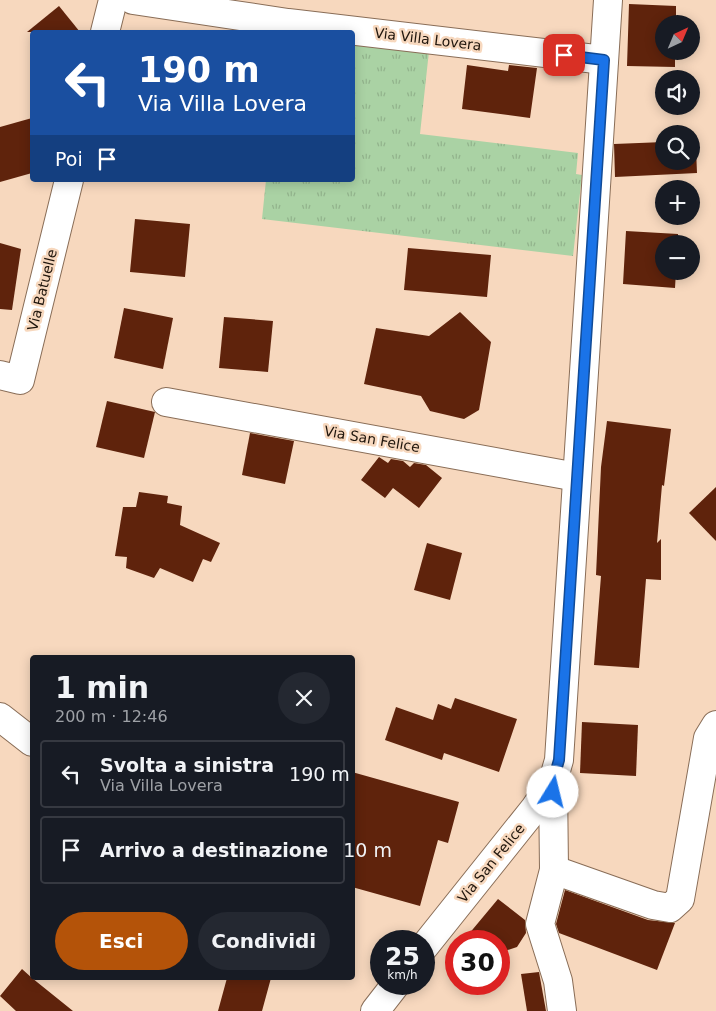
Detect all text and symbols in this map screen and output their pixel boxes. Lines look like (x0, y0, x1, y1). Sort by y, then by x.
north arrow (655, 15, 700, 60)
map controls (655, 15, 700, 280)
street label: Via Villa Lovera (374, 25, 482, 53)
pin (543, 34, 585, 76)
icon: arrive (550, 41, 578, 69)
icon: left (55, 50, 120, 115)
text: 190 m (138, 50, 260, 90)
button: sound (655, 70, 700, 115)
text: Via Villa Lovera (138, 91, 307, 116)
button: search (655, 125, 700, 170)
icon: arrive (93, 145, 121, 173)
text: Poi (55, 148, 83, 170)
button: + (655, 180, 700, 225)
button: − (655, 235, 700, 280)
street label: Via Batuelle (24, 247, 60, 333)
street label: Via San Felice (323, 423, 421, 455)
text: 1 min (55, 670, 149, 705)
button: close (278, 672, 330, 724)
text: 200 m · 12:46 (55, 707, 168, 726)
text: Svolta a sinistra (100, 754, 274, 776)
icon: left (57, 760, 85, 788)
text: 190 m (289, 763, 350, 785)
position arrow (526, 765, 578, 817)
text: Via Villa Lovera (100, 776, 223, 795)
street label: Via San Felice (454, 820, 528, 906)
icon: arrive (57, 836, 85, 864)
text: Arrivo a destinazione (100, 839, 328, 861)
text: 10 m (343, 839, 392, 861)
button: Esci (55, 912, 188, 970)
button: Condividi (198, 912, 330, 970)
speed limit sign: 30 (445, 930, 510, 995)
text: 25 (385, 942, 420, 971)
text: km/h (387, 968, 418, 982)

